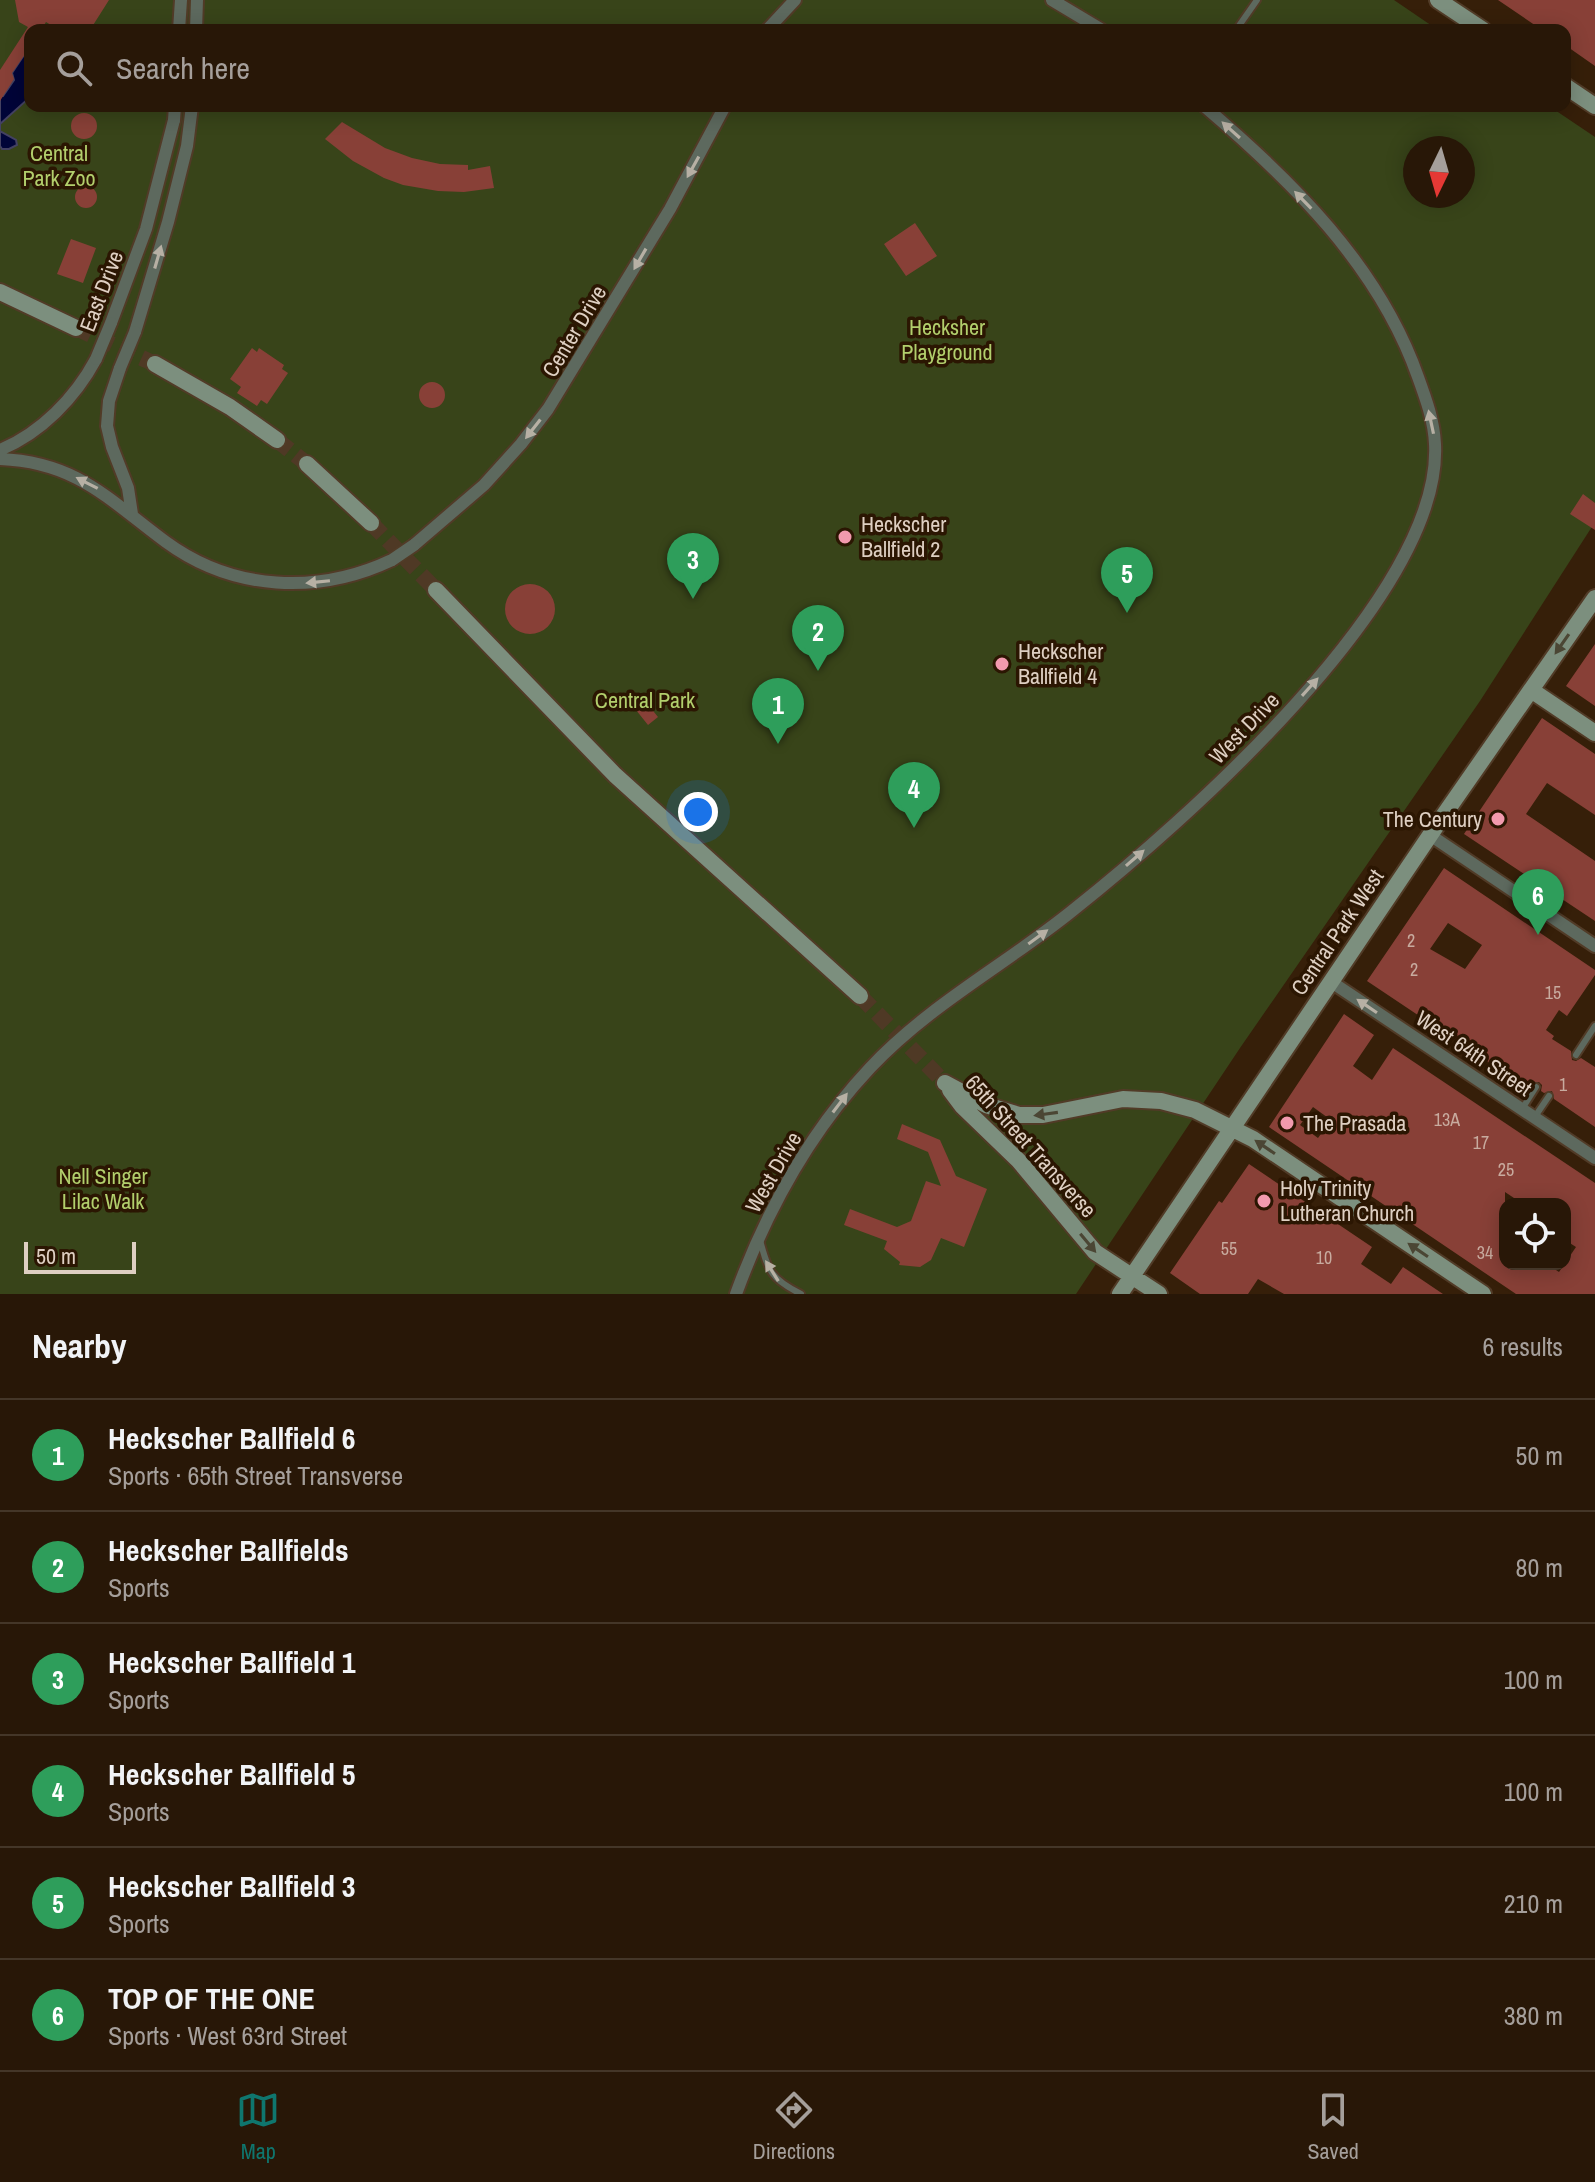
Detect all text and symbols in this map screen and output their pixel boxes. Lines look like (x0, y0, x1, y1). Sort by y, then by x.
search box (24, 24, 1571, 112)
icon: search (52, 46, 96, 90)
text: Search here (116, 48, 250, 88)
one-way arrow (1222, 122, 1241, 140)
north arrow (1403, 136, 1475, 208)
park label: Central Park Zoo (22, 138, 96, 193)
one-way arrow (686, 156, 700, 178)
one-way arrow (1294, 191, 1313, 210)
one-way arrow (153, 245, 165, 270)
street label: East Drive (72, 246, 130, 336)
one-way arrow (633, 248, 647, 270)
street label: Center Drive (535, 279, 613, 383)
park label: Hecksher Playground (901, 312, 993, 367)
one-way arrow (1425, 409, 1437, 434)
one-way arrow (526, 419, 542, 439)
one-way arrow (75, 476, 98, 490)
place label: Heckscher Ballfield 2 (861, 509, 946, 564)
marker: Heckscher Ballfield 2 (836, 528, 854, 546)
pin: 3 (667, 533, 719, 599)
pin: 5 (1101, 547, 1153, 613)
one-way arrow (305, 576, 330, 589)
pin: 2 (792, 605, 844, 671)
one-way arrow (1555, 633, 1570, 654)
place label: Heckscher Ballfield 4 (1018, 636, 1103, 691)
marker: Heckscher Ballfield 4 (993, 655, 1011, 673)
pin: 1 (752, 678, 804, 744)
one-way arrow (1301, 678, 1318, 698)
park label: Central Park (595, 685, 696, 715)
street label: West Drive (1202, 686, 1286, 770)
pin: 4 (888, 762, 940, 828)
your location (678, 792, 718, 832)
place label: The Century (1383, 804, 1482, 834)
marker: The Century (1489, 810, 1507, 828)
one-way arrow (1125, 850, 1145, 867)
street label: Central Park West (1284, 863, 1390, 1001)
pin: 6 (1512, 869, 1564, 935)
house number: 2 (1407, 928, 1415, 953)
one-way arrow (1027, 929, 1049, 945)
house number: 2 (1410, 957, 1418, 982)
house number: 15 (1545, 980, 1561, 1005)
one-way arrow (1357, 999, 1378, 1014)
street label: West 64th Street (1410, 1003, 1538, 1103)
street label: 65th Street Transverse (959, 1068, 1103, 1224)
house number: 1 (1559, 1072, 1568, 1097)
one-way arrow (832, 1093, 848, 1114)
house number: 13A (1434, 1107, 1460, 1132)
one-way arrow (1034, 1108, 1059, 1121)
place label: The Prasada (1303, 1108, 1406, 1138)
marker: The Prasada (1278, 1114, 1296, 1132)
street label: West Drive (738, 1126, 808, 1218)
house number: 17 (1473, 1130, 1489, 1155)
one-way arrow (1254, 1141, 1276, 1155)
house number: 25 (1498, 1157, 1514, 1182)
park label: Nell Singer Lilac Walk (58, 1161, 148, 1216)
place label: Holy Trinity Lutheran Church (1280, 1173, 1414, 1228)
marker: Holy Trinity Lutheran Church (1255, 1192, 1273, 1210)
map controls (1499, 1198, 1571, 1270)
button: locate (1499, 1198, 1571, 1270)
one-way arrow (1079, 1232, 1096, 1253)
house number: 55 (1221, 1236, 1237, 1261)
scale bar (24, 1238, 136, 1274)
house number: 34 (1477, 1240, 1493, 1265)
text: 50 m (36, 1241, 76, 1271)
one-way arrow (1407, 1243, 1428, 1258)
house number: 10 (1316, 1245, 1332, 1270)
one-way arrow (765, 1261, 780, 1282)
text: Nearby (32, 1323, 127, 1369)
text: 6 results (1482, 1329, 1563, 1364)
text: Heckscher Ballfield 6 (108, 1418, 356, 1458)
text: 1 (52, 1438, 64, 1473)
text: 50 m (1516, 1438, 1563, 1473)
text: Sports · 65th Street Transverse (108, 1458, 403, 1493)
text: Heckscher Ballfields (108, 1530, 349, 1570)
text: 2 (52, 1550, 64, 1585)
text: 80 m (1516, 1550, 1563, 1585)
text: Sports (108, 1570, 170, 1605)
text: Heckscher Ballfield 1 (108, 1642, 356, 1682)
text: 3 (52, 1662, 64, 1697)
text: 100 m (1504, 1662, 1563, 1697)
text: Sports (108, 1682, 170, 1717)
text: Heckscher Ballfield 5 (108, 1754, 356, 1794)
text: 4 (52, 1774, 64, 1809)
text: 100 m (1504, 1774, 1563, 1809)
text: Sports (108, 1794, 170, 1829)
text: Heckscher Ballfield 3 (108, 1866, 356, 1906)
text: 5 (52, 1886, 64, 1921)
text: 210 m (1504, 1886, 1563, 1921)
text: Sports (108, 1906, 170, 1941)
text: TOP OF THE ONE (108, 1978, 315, 2018)
text: 6 (52, 1998, 64, 2033)
text: 380 m (1504, 1998, 1563, 2033)
text: Sports · West 63rd Street (108, 2018, 347, 2053)
tab: Map (236, 2088, 280, 2166)
tab: Directions (753, 2088, 835, 2166)
tab: Saved (1308, 2088, 1359, 2166)

